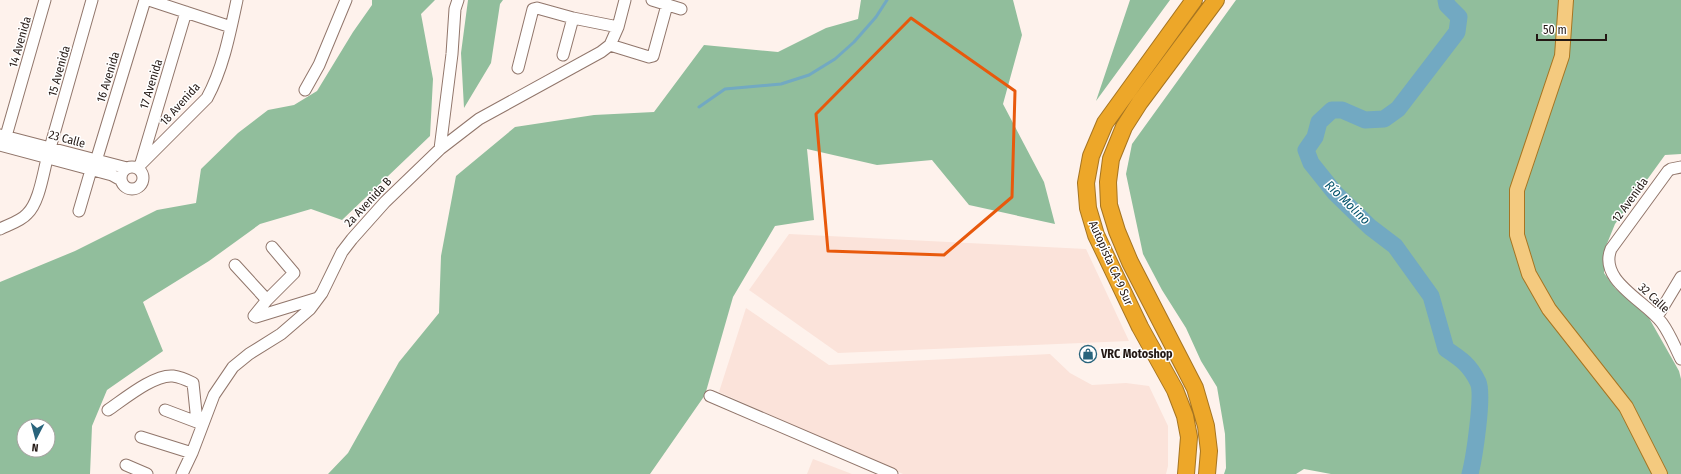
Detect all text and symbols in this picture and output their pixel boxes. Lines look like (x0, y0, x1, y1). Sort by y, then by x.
street label: 14 Avenida (6, 15, 34, 69)
scale bar (1537, 16, 1606, 42)
text: 50 m (1543, 23, 1567, 37)
street label: 15 Avenida (45, 44, 73, 98)
street label: 16 Avenida (94, 50, 122, 104)
street label: 17 Avenida (137, 57, 165, 111)
street label: 18 Avenida (157, 80, 203, 128)
street label: 23 Calle (47, 127, 87, 151)
street label: 2a Avenida B (342, 174, 395, 230)
street label: 12 Avenida (1609, 175, 1651, 225)
water label: Río Molino (1322, 177, 1373, 227)
street label: Autopista CA-9 Sur (1086, 218, 1136, 308)
street label: 32 Calle (1636, 280, 1672, 316)
shop icon: VRC Motoshop (1078, 344, 1098, 364)
place label: VRC Motoshop (1100, 347, 1173, 361)
north arrow (16, 418, 56, 458)
text: N (31, 441, 39, 454)

